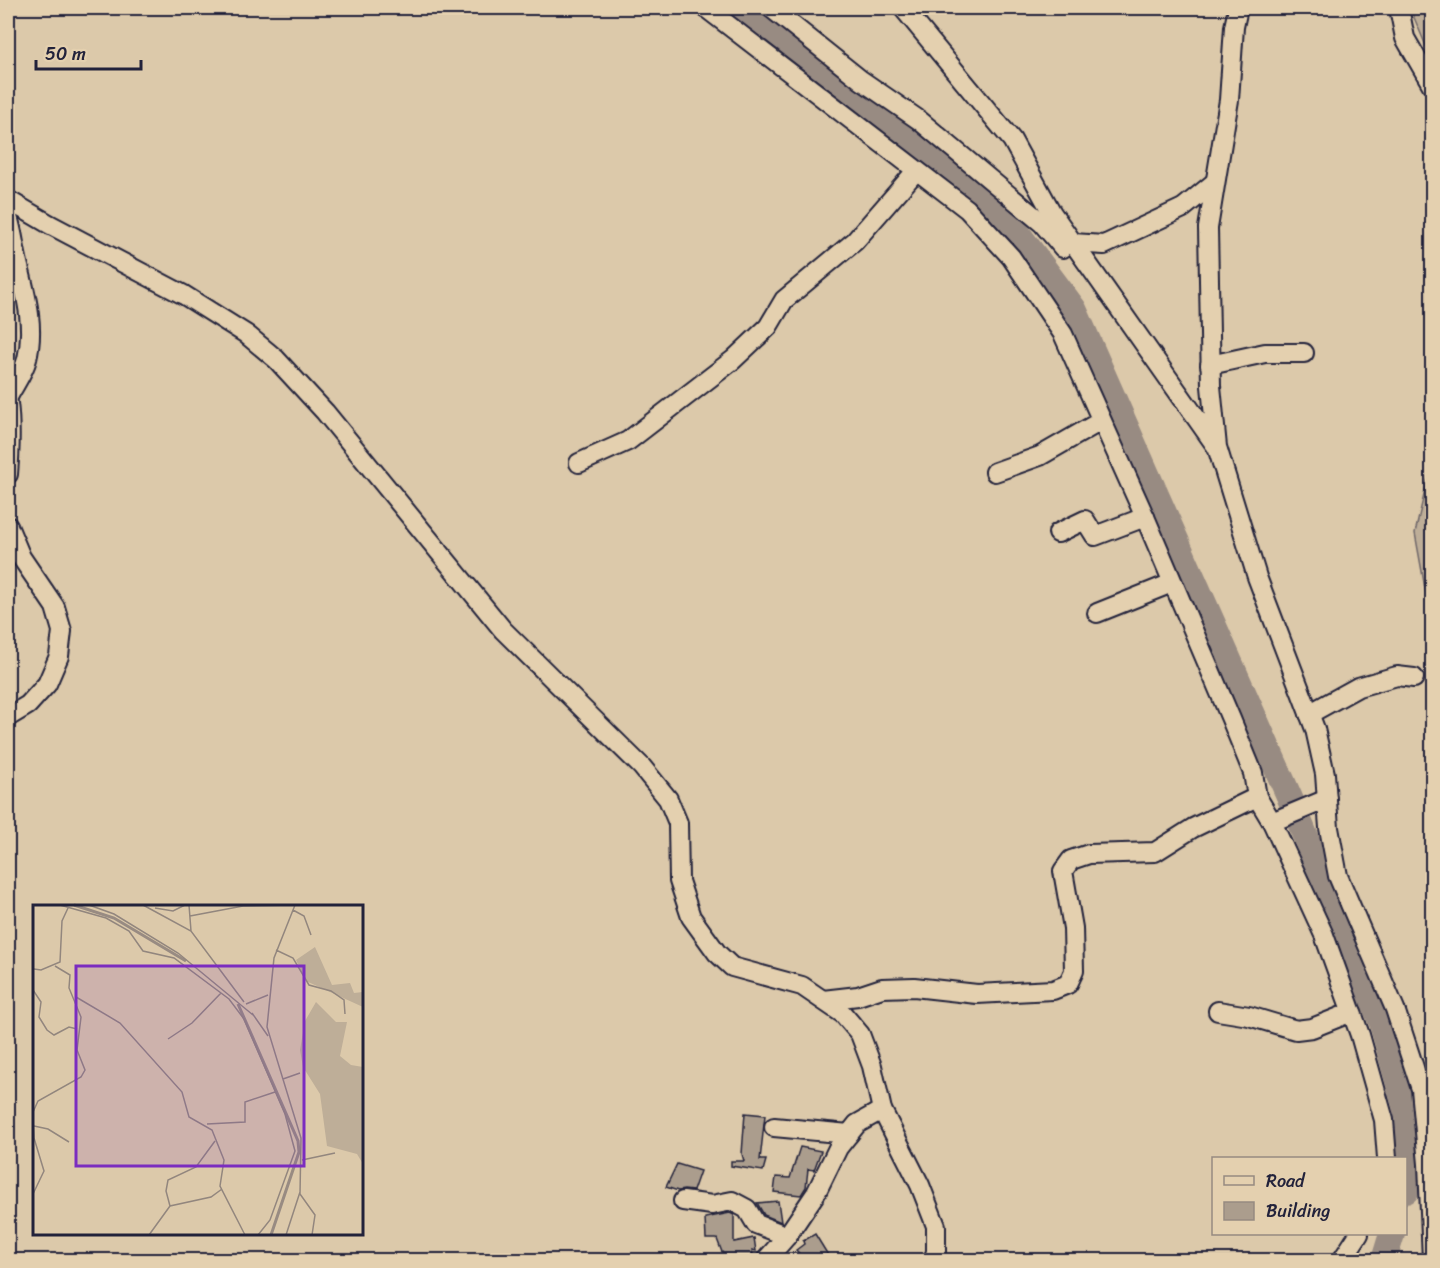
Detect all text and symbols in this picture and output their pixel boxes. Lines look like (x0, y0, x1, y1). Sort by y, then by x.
scale bar (36, 33, 141, 71)
text: 50 m (45, 38, 86, 70)
inset map (33, 905, 363, 1235)
legend (1212, 1157, 1407, 1235)
text: Road (1266, 1165, 1306, 1197)
text: Building (1266, 1195, 1330, 1227)

